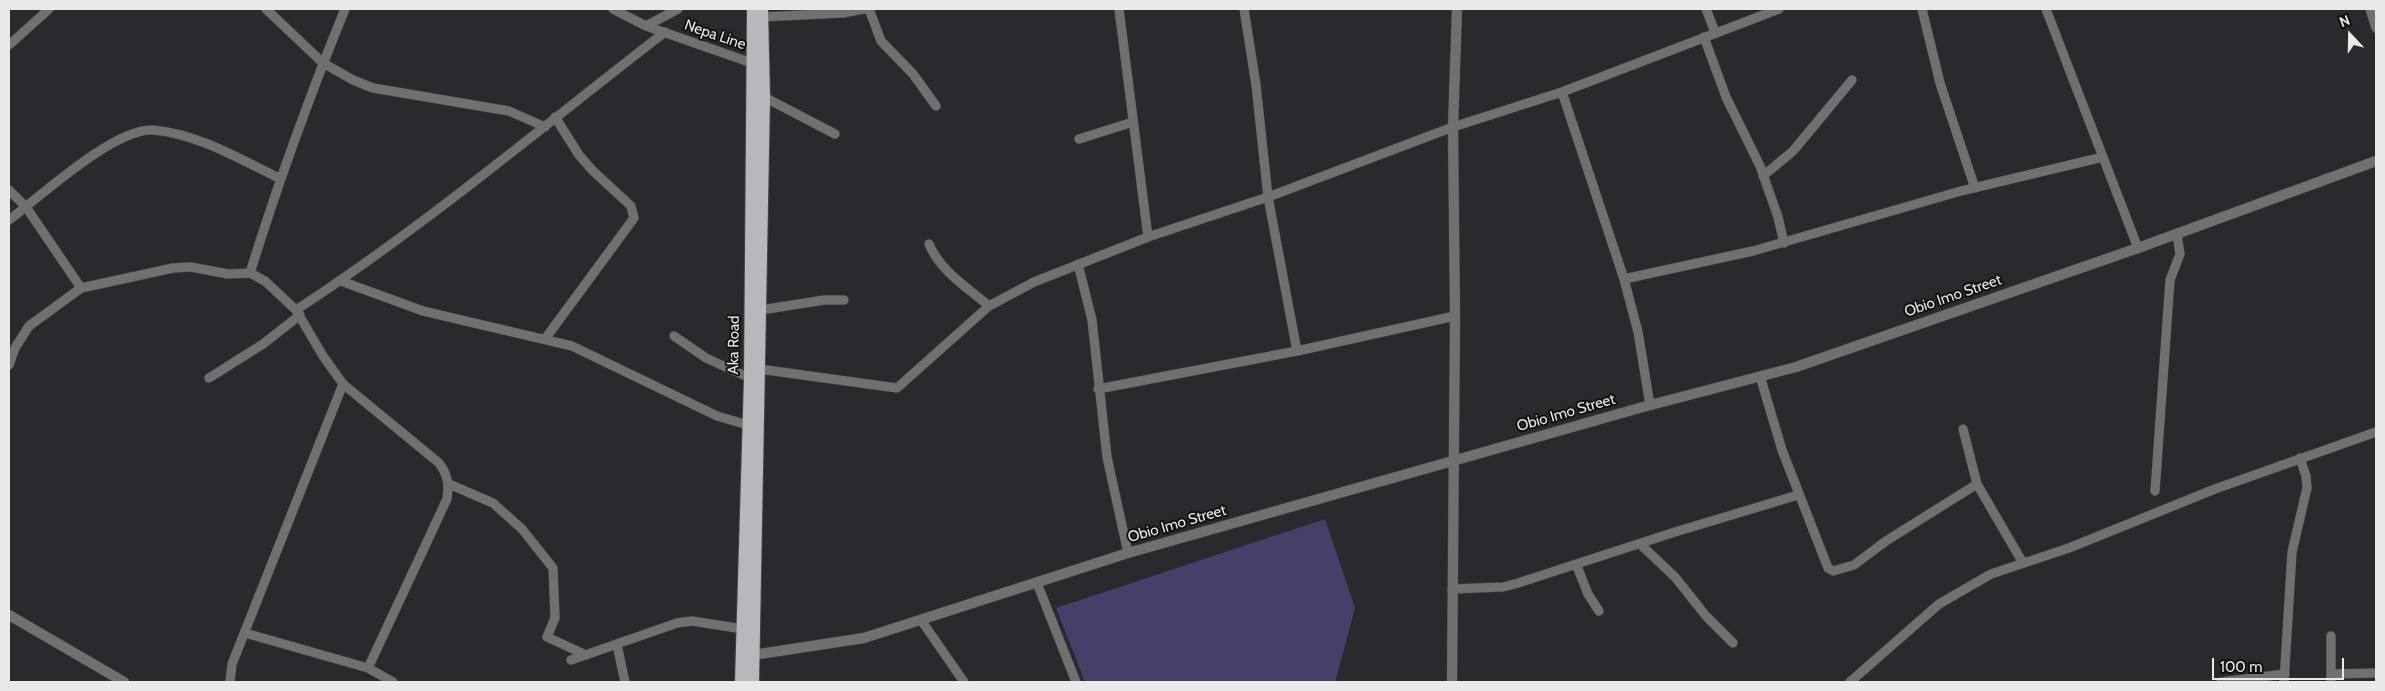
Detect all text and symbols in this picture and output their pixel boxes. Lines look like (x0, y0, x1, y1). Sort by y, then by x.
north arrow (2325, 10, 2375, 60)
text: N (2337, 11, 2352, 31)
street label: Nepa Line (682, 16, 748, 54)
street label: Obio Imo Street (1902, 271, 2004, 321)
street label: Aka Road (724, 315, 744, 375)
street label: Obio Imo Street (1515, 390, 1617, 436)
street label: Obio Imo Street (1126, 501, 1228, 547)
scale bar (2215, 648, 2348, 680)
text: 100 m (2220, 658, 2262, 676)

